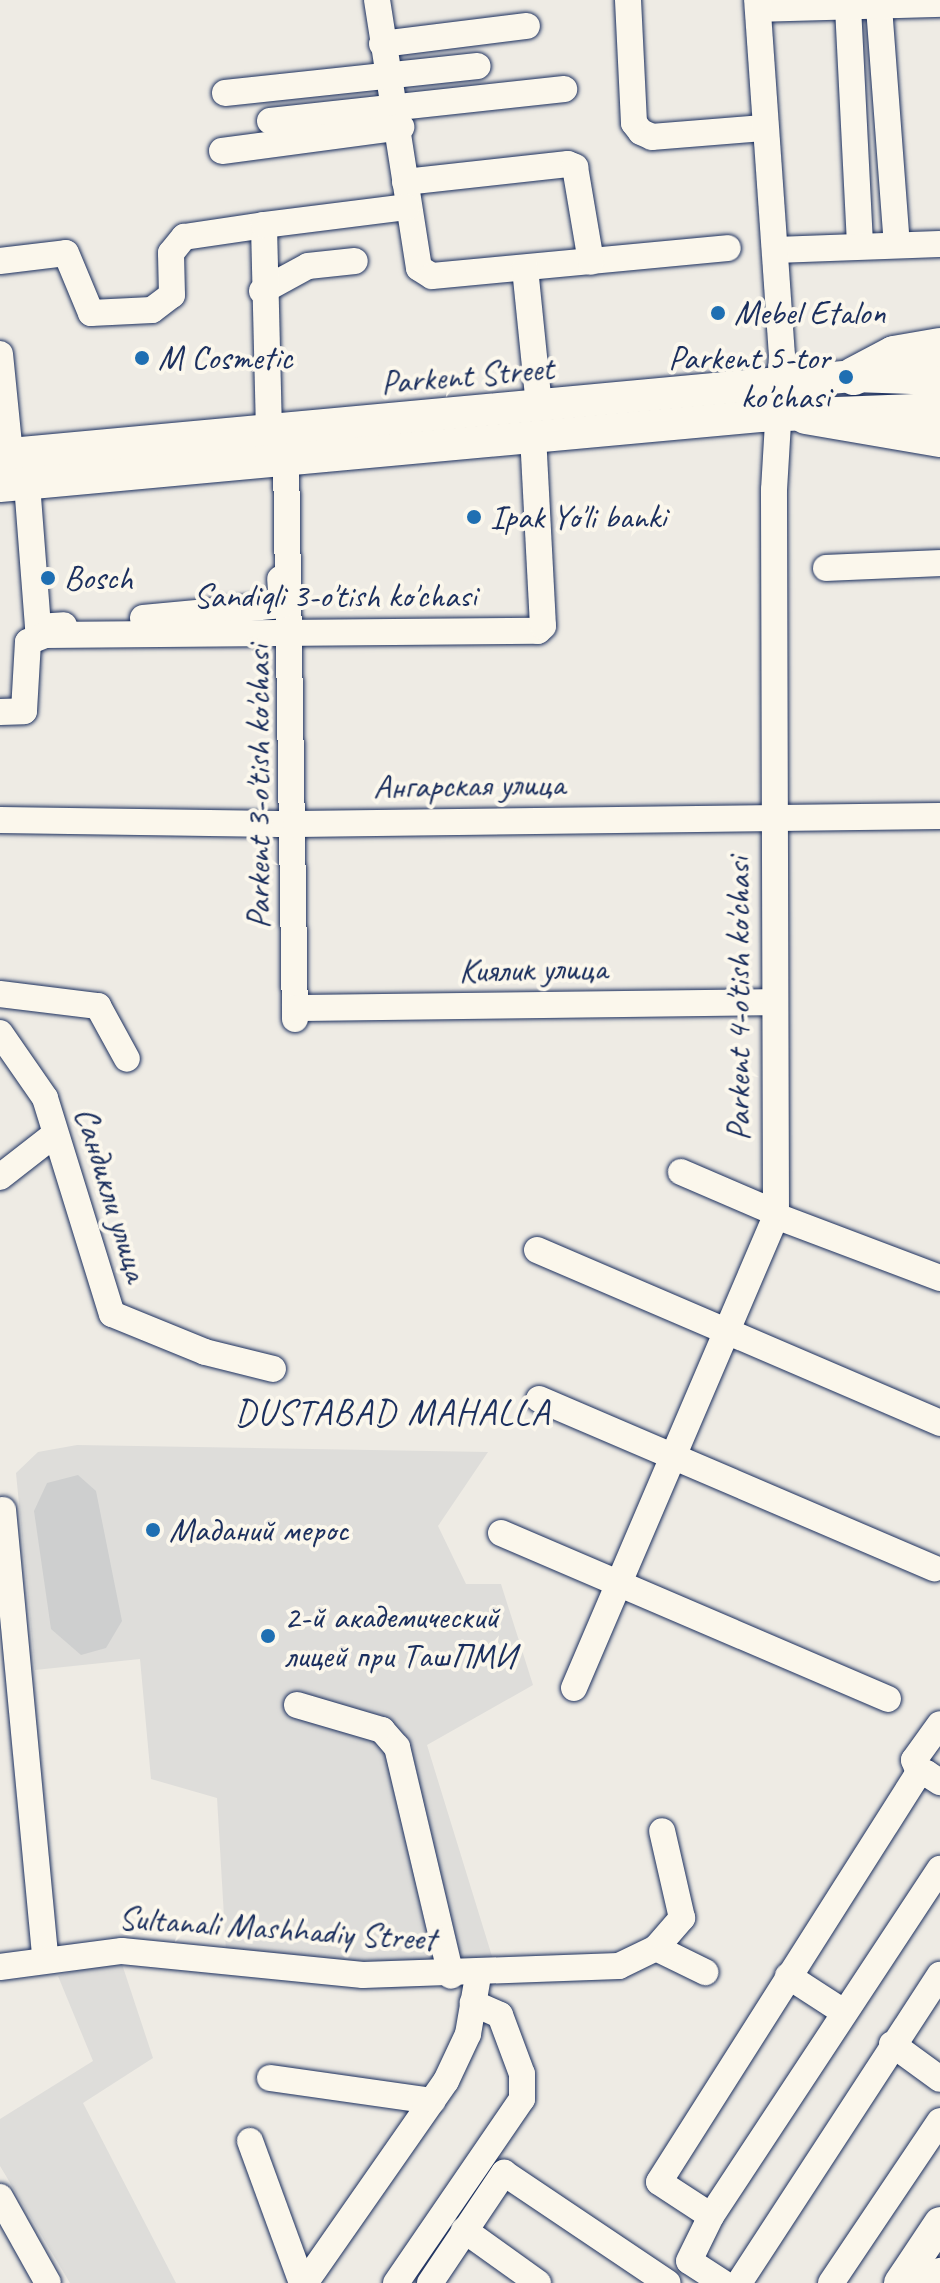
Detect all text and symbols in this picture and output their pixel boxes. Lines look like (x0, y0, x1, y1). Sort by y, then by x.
place label: Mebel Etalon (734, 293, 886, 333)
marker: Mebel Etalon (709, 304, 727, 322)
place label: Parkent 5-tor ko'chasi (668, 337, 830, 416)
place label: M Cosmetic (158, 338, 292, 378)
street label: Parkent Street (379, 347, 555, 403)
marker: M Cosmetic (133, 349, 151, 367)
marker: Parkent 5-tor ko'chasi (837, 368, 855, 386)
place label: Ipak Yo'li banki (490, 497, 667, 537)
marker: Ipak Yo'li banki (465, 508, 483, 526)
place label: Bosch (64, 558, 133, 598)
marker: Bosch (39, 569, 57, 587)
street label: Sandiqli 3-o'tish ko'chasi (193, 576, 477, 616)
street label: Parkent 3-o'tish ko'chasi (238, 645, 278, 929)
street label: Ангарская улица (373, 763, 565, 807)
street label: Parkent 4-o'tish ko'chasi (718, 857, 758, 1141)
street label: Киялик улица (459, 947, 607, 991)
street label: Сандикли улица (66, 1101, 158, 1287)
district label: DUSTABAD MAHALLA (235, 1391, 551, 1435)
place label: Маданий мерос (169, 1510, 348, 1550)
marker: Маданий мерос (144, 1521, 162, 1539)
place label: 2-й академический лицей при ТашПМИ (284, 1596, 516, 1676)
marker: 2-й академический лицей при ТашПМИ (259, 1627, 277, 1645)
street label: Sultanali Mashhadiy Street (117, 1897, 437, 1959)

